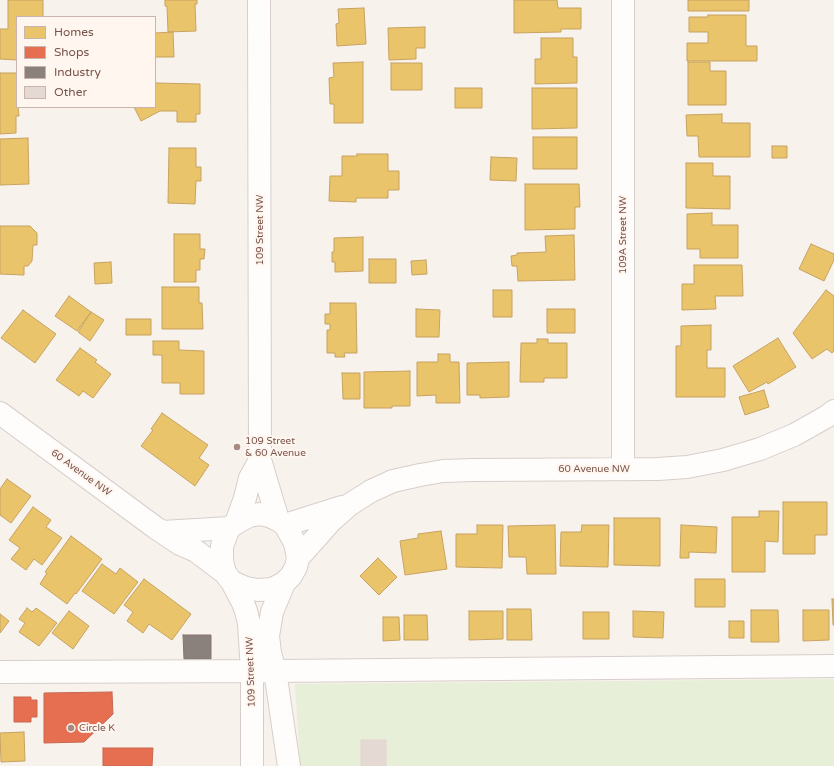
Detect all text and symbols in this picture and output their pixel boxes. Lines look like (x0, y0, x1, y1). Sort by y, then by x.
legend (16, 16, 156, 108)
text: Homes (54, 25, 94, 39)
text: Shops (54, 45, 89, 59)
text: Industry (54, 65, 101, 79)
text: Other (54, 85, 87, 99)
street label: 109 Street NW (254, 195, 266, 265)
street label: 109A Street NW (617, 196, 629, 274)
place label: 109 Street & 60 Avenue (245, 435, 306, 458)
marker: 109 Street & 60 Avenue (232, 442, 242, 452)
street label: 60 Avenue NW (48, 447, 114, 499)
street label: 60 Avenue NW (558, 463, 630, 475)
street label: 109 Street NW (244, 636, 258, 708)
place label: Circle K (79, 722, 115, 734)
marker: Circle K (66, 723, 76, 733)

